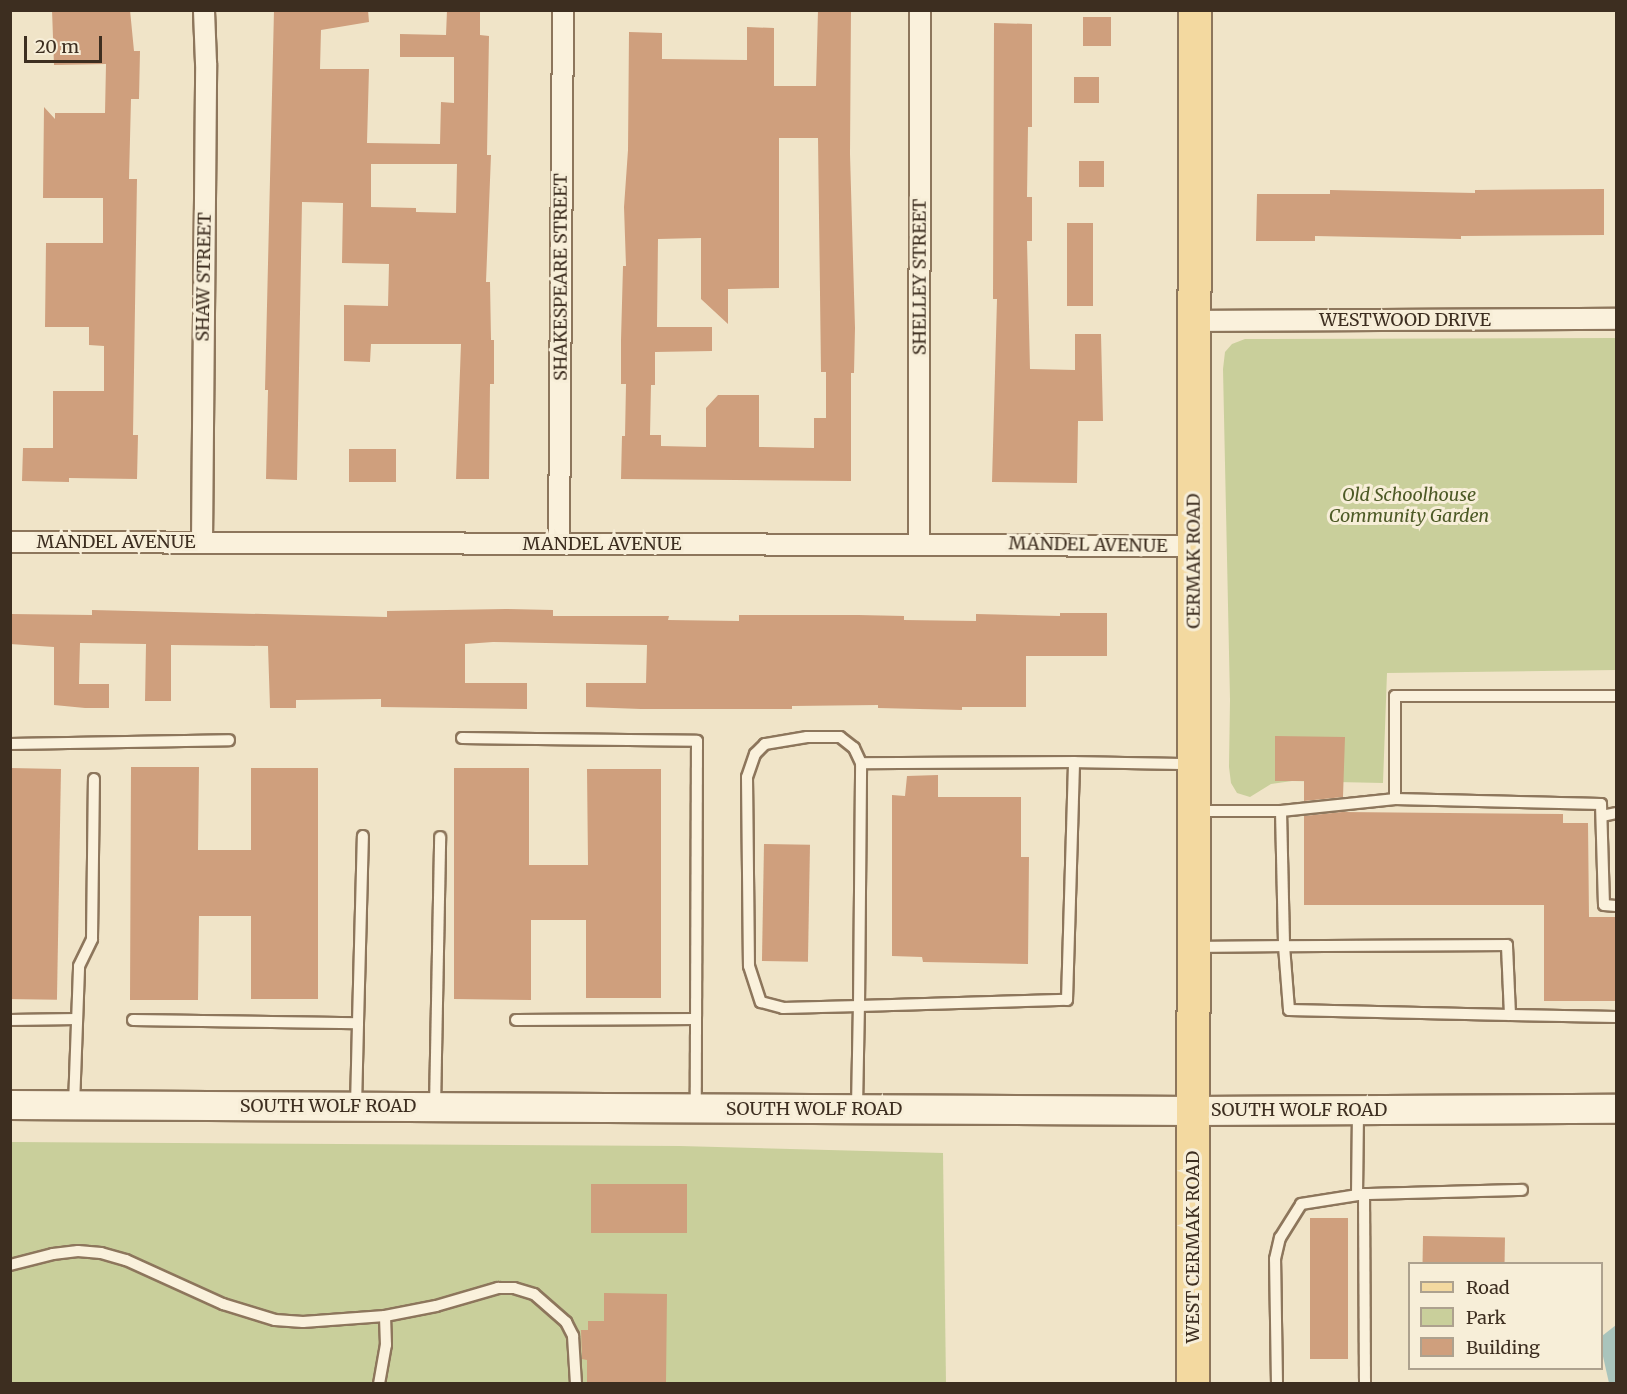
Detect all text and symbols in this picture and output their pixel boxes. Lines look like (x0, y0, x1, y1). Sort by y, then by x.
scale bar (27, 24, 105, 62)
text: 20 m (35, 35, 79, 58)
street label: SHAKESPEARE STREET (550, 173, 572, 381)
street label: SHELLEY STREET (909, 199, 931, 355)
street label: SHAW STREET (192, 212, 216, 342)
street label: WESTWOOD DRIVE (1319, 309, 1491, 331)
park label: Old Schoolhouse Community Garden (1329, 485, 1489, 528)
street label: CERMAK ROAD (1183, 493, 1205, 629)
street label: MANDEL AVENUE (37, 531, 195, 553)
street label: MANDEL AVENUE (523, 533, 681, 555)
street label: MANDEL AVENUE (1008, 533, 1168, 557)
street label: SOUTH WOLF ROAD (240, 1095, 416, 1117)
street label: SOUTH WOLF ROAD (726, 1098, 902, 1120)
street label: SOUTH WOLF ROAD (1211, 1099, 1387, 1121)
street label: WEST CERMAK ROAD (1182, 1151, 1204, 1343)
legend (1408, 1262, 1603, 1370)
text: Road (1466, 1276, 1510, 1299)
text: Park (1466, 1306, 1506, 1329)
text: Building (1466, 1336, 1540, 1359)

